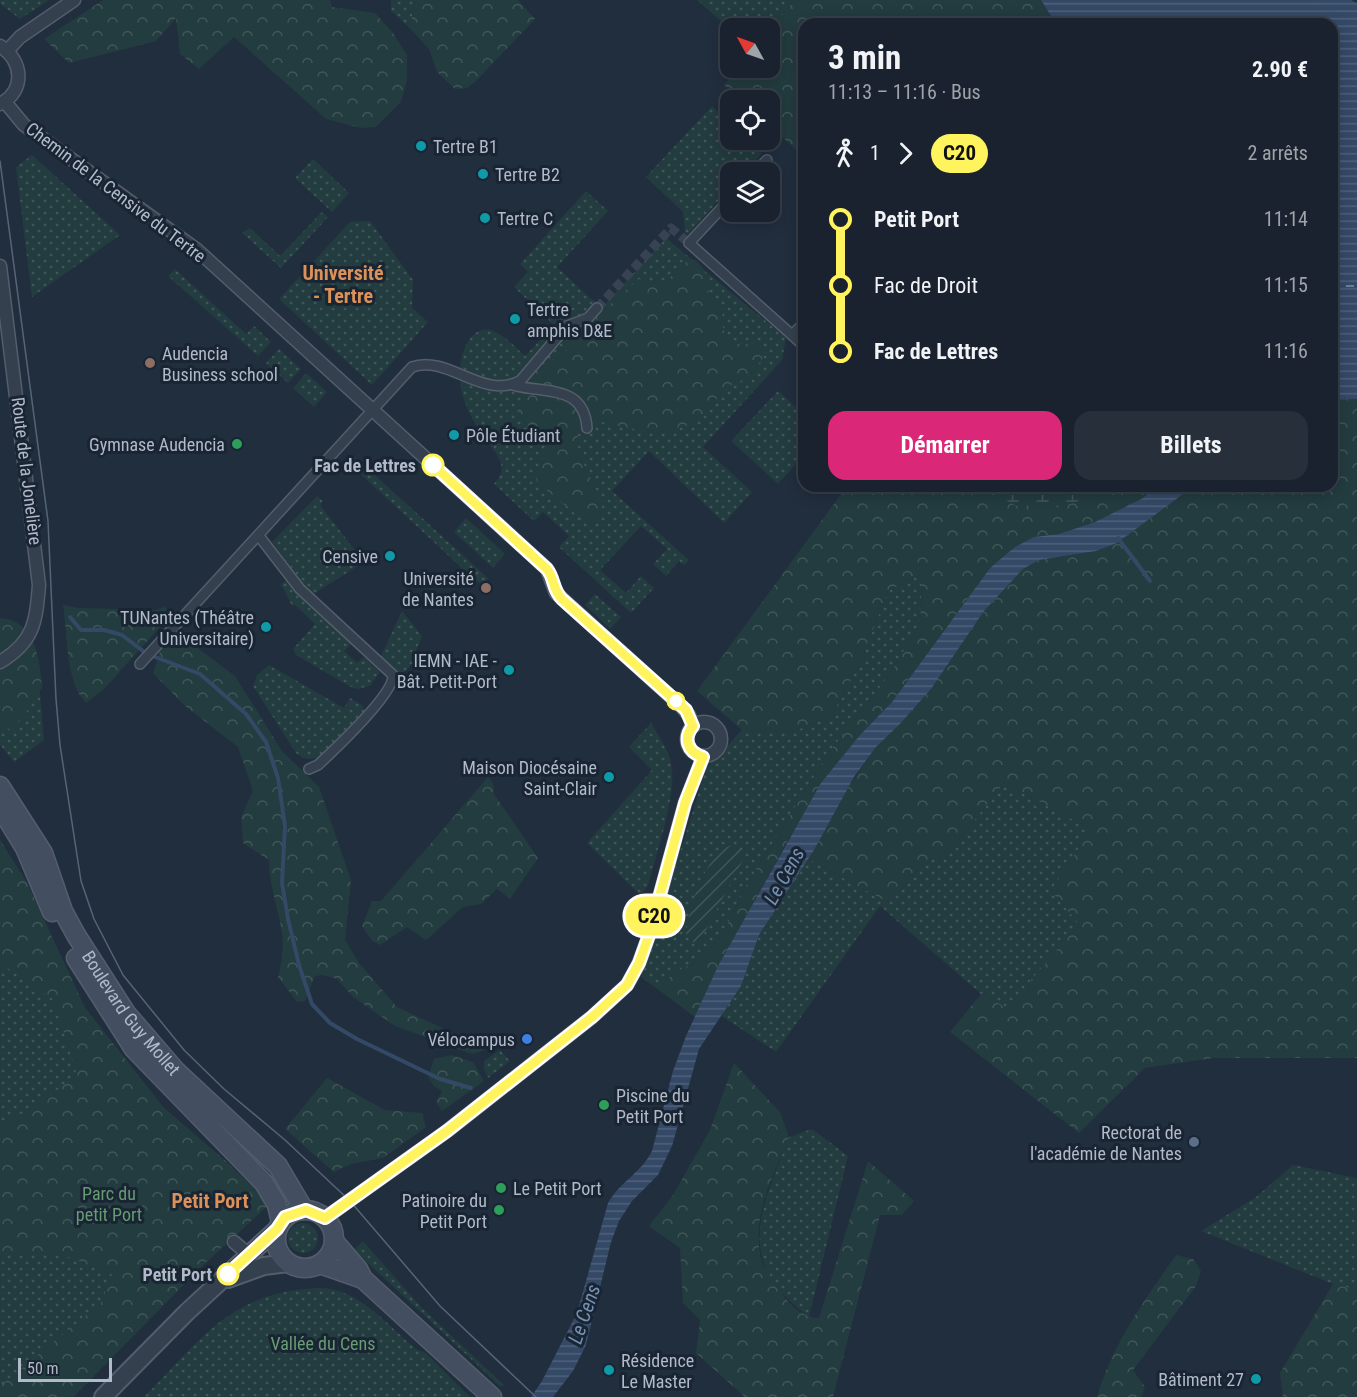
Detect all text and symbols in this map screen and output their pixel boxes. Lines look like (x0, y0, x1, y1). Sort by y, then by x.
north arrow (720, 18, 780, 78)
map controls (720, 18, 780, 222)
text: 3 min (828, 38, 901, 77)
text: 2.90 € (1252, 57, 1308, 82)
text: 11:13 – 11:16 · Bus (828, 80, 981, 104)
button: locate (720, 90, 780, 150)
street label: Chemin de la Censive du Tertre (22, 118, 210, 266)
place label: Tertre B1 (433, 136, 498, 157)
icon: walk (828, 137, 861, 170)
icon: forward (889, 137, 922, 170)
marker: Tertre B1 (414, 139, 428, 153)
text: 1 (870, 141, 880, 165)
text: C20 (943, 141, 976, 165)
text: 2 arrêts (1248, 141, 1308, 165)
button: layers (720, 162, 780, 222)
place label: Tertre B2 (495, 164, 560, 185)
marker: Tertre B2 (476, 167, 490, 181)
text: Petit Port (874, 207, 959, 232)
text: 11:14 (1264, 207, 1308, 231)
place label: Tertre C (497, 208, 553, 229)
marker: Tertre C (478, 211, 492, 225)
district label: Université - Tertre (302, 261, 384, 308)
text: Fac de Droit (874, 273, 978, 298)
text: 11:15 (1264, 273, 1308, 297)
place label: Tertre amphis D&E (527, 299, 612, 341)
marker: Tertre amphis D&E (508, 312, 522, 326)
text: Fac de Lettres (874, 339, 998, 364)
text: 11:16 (1264, 339, 1308, 363)
place label: Audencia Business school (162, 343, 278, 385)
marker: Audencia Business school (143, 356, 157, 370)
street label: Route de la Jonelière (8, 396, 46, 546)
button: Démarrer (828, 411, 1062, 480)
button: Billets (1074, 411, 1308, 480)
place label: Pôle Étudiant (466, 425, 560, 446)
marker: Pôle Étudiant (447, 428, 461, 442)
place label: Gymnase Audencia (89, 434, 225, 455)
marker: Gymnase Audencia (230, 437, 244, 451)
marker: Fac de Lettres (422, 454, 444, 476)
place label: Fac de Lettres (314, 455, 416, 476)
place label: Censive (322, 546, 378, 567)
marker: Censive (383, 549, 397, 563)
place label: Université de Nantes (402, 568, 474, 610)
marker: Université de Nantes (479, 581, 493, 595)
place label: TUNantes (Théâtre Universitaire) (120, 607, 254, 650)
marker: TUNantes (Théâtre Universitaire) (259, 620, 273, 634)
place label: IEMN - IAE - Bât. Petit-Port (397, 650, 498, 692)
marker: IEMN - IAE - Bât. Petit-Port (502, 663, 516, 677)
unlabelled marker (667, 692, 685, 710)
place label: Maison Diocésaine Saint-Clair (462, 757, 598, 799)
marker: Maison Diocésaine Saint-Clair (602, 770, 616, 784)
water label: Le Cens (759, 843, 809, 909)
line badge: C20 (620, 896, 688, 936)
text: C20 (637, 904, 671, 928)
street label: Boulevard Guy Mollet (78, 947, 185, 1079)
place label: Vélocampus (427, 1029, 515, 1050)
marker: Vélocampus (520, 1032, 534, 1046)
place label: Piscine du Petit Port (616, 1085, 690, 1127)
marker: Piscine du Petit Port (597, 1098, 611, 1112)
place label: Rectorat de l'académie de Nantes (1030, 1122, 1182, 1164)
marker: Rectorat de l'académie de Nantes (1187, 1135, 1201, 1149)
place label: Le Petit Port (513, 1178, 602, 1199)
marker: Le Petit Port (494, 1181, 508, 1195)
park label: Parc du petit Port (76, 1183, 142, 1225)
district label: Petit Port (171, 1189, 249, 1213)
place label: Patinoire du Petit Port (402, 1190, 487, 1232)
marker: Patinoire du Petit Port (492, 1203, 506, 1217)
marker: Petit Port (217, 1263, 239, 1285)
place label: Petit Port (143, 1264, 212, 1285)
water label: Le Cens (563, 1281, 605, 1347)
park label: Vallée du Cens (271, 1333, 375, 1354)
place label: Résidence Le Master (621, 1350, 694, 1392)
scale bar (18, 1355, 112, 1382)
text: 50 m (27, 1359, 59, 1378)
marker: Résidence Le Master (602, 1363, 616, 1377)
place label: Bâtiment 27 (1158, 1369, 1244, 1390)
marker: Bâtiment 27 (1249, 1372, 1263, 1386)

